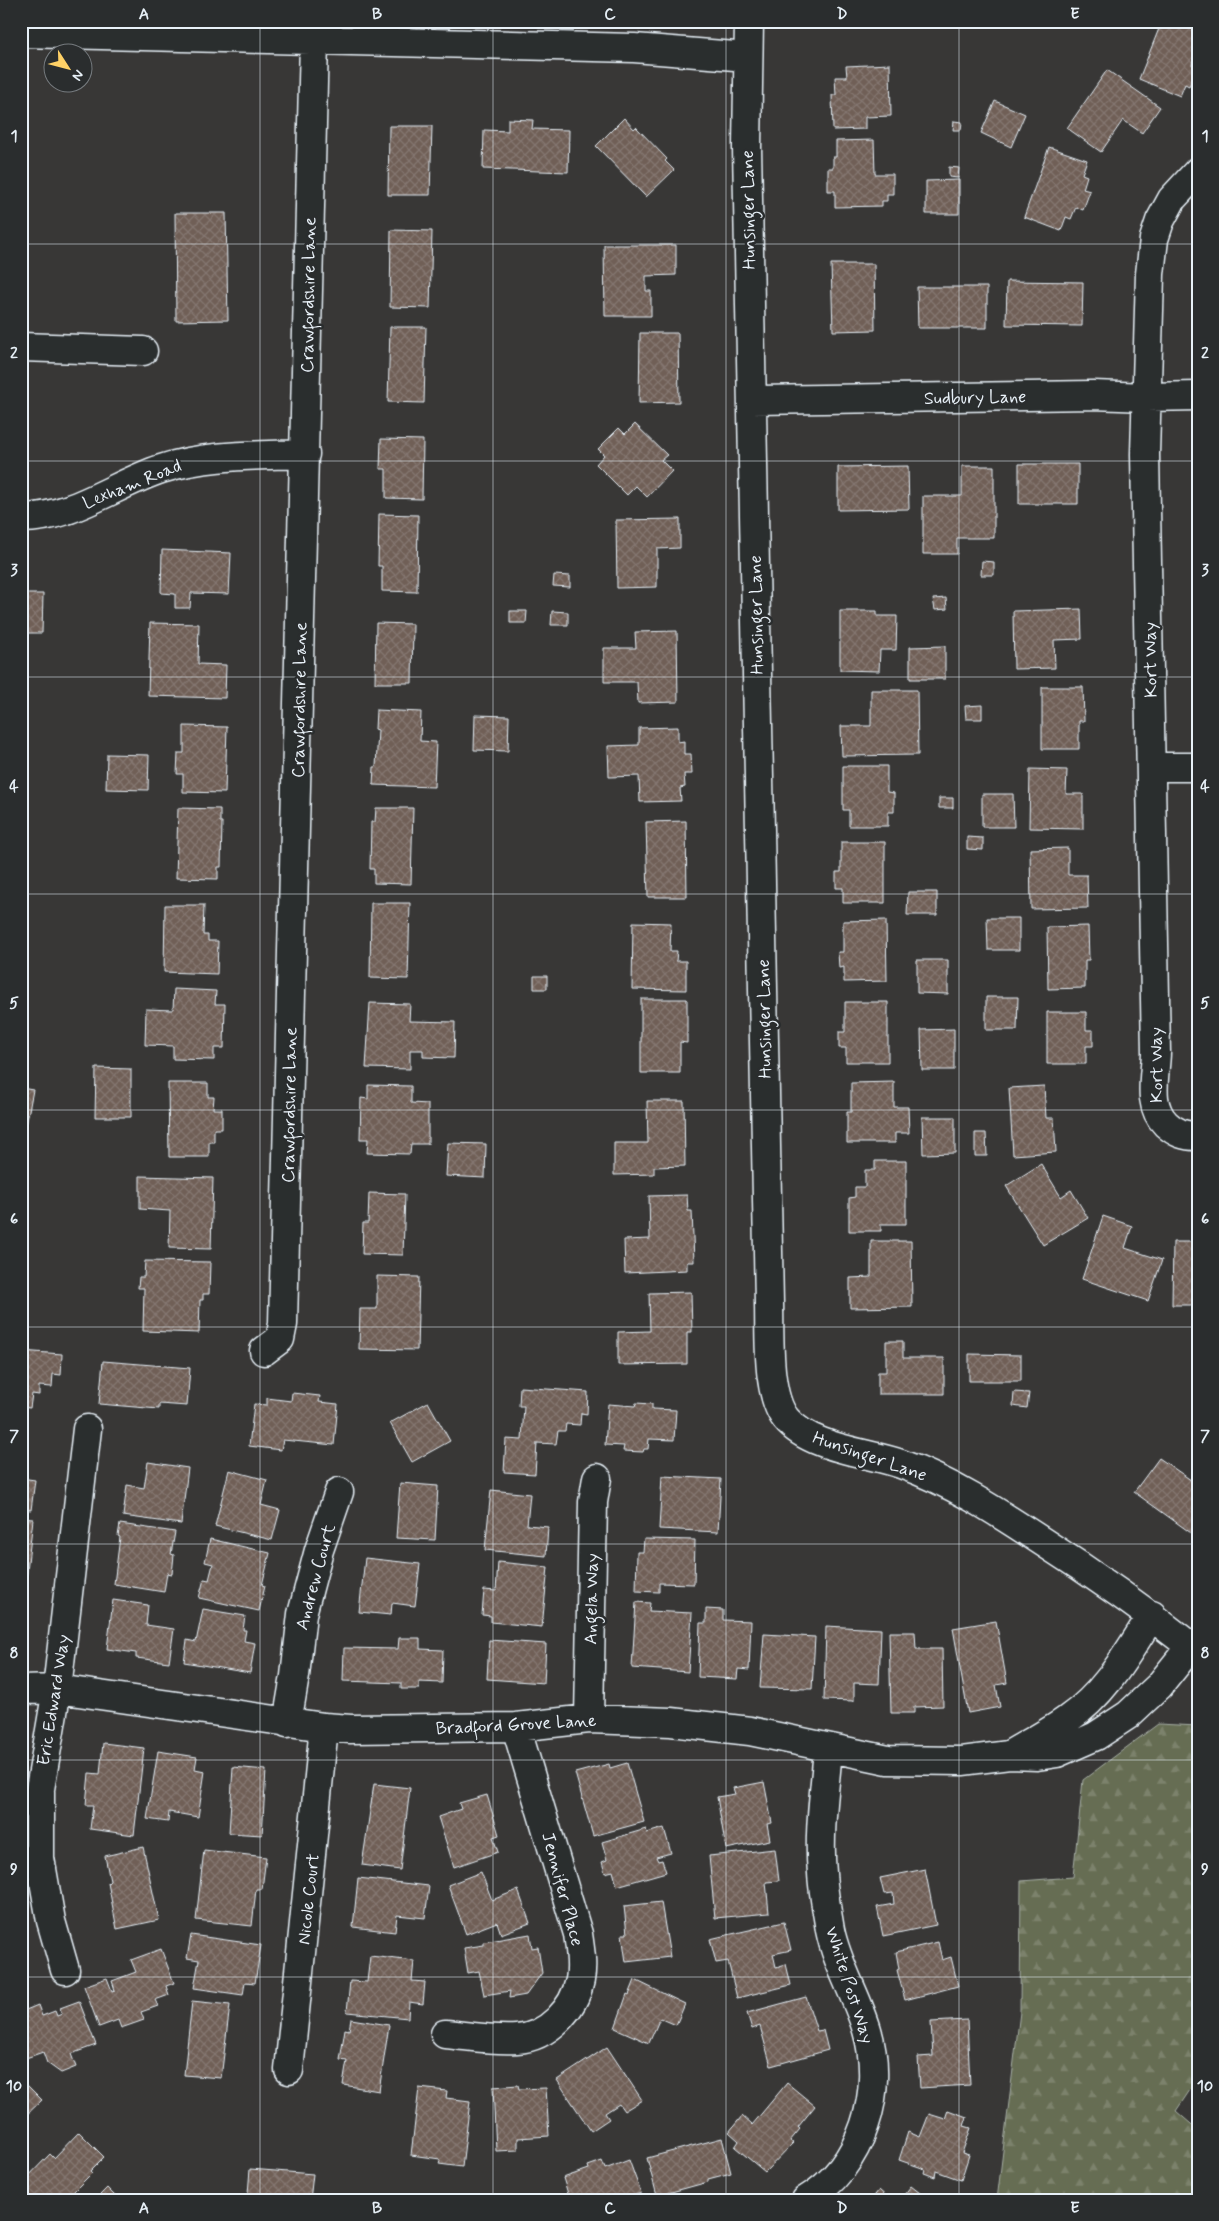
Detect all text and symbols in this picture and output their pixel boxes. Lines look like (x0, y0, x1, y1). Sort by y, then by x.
text: A (139, 4, 149, 25)
text: B (372, 4, 382, 25)
text: C (604, 4, 616, 25)
text: D (836, 4, 848, 25)
text: E (1070, 4, 1080, 25)
north arrow (42, 42, 92, 92)
text: N (68, 66, 88, 84)
text: 1 (10, 126, 18, 147)
text: 1 (1201, 126, 1209, 147)
street label: Hunsinger Lane (736, 150, 764, 270)
street label: Crawfordshire Lane (296, 217, 324, 373)
text: 2 (10, 343, 18, 364)
text: 2 (1201, 343, 1209, 364)
street label: Sudbury Lane (924, 385, 1026, 411)
street label: Lexham Road (79, 454, 185, 516)
street label: Hunsinger Lane (744, 555, 772, 675)
text: 3 (10, 560, 18, 581)
text: 3 (1201, 560, 1209, 581)
street label: Crawfordshire Lane (287, 622, 315, 778)
street label: Kort Way (1138, 622, 1164, 698)
text: 4 (9, 776, 19, 797)
text: 4 (1200, 776, 1210, 797)
street label: Hunsinger Lane (752, 959, 780, 1079)
text: 5 (9, 993, 19, 1014)
text: 5 (1200, 993, 1210, 1014)
street label: Crawfordshire Lane (277, 1027, 305, 1183)
street label: Kort Way (1145, 1027, 1169, 1103)
text: 6 (10, 1209, 18, 1230)
text: 6 (1201, 1209, 1209, 1230)
text: 7 (9, 1426, 19, 1447)
street label: Hunsinger Lane (809, 1426, 930, 1490)
text: 7 (1200, 1426, 1210, 1447)
street label: Andrew Court (290, 1521, 342, 1633)
street label: Angela Way (579, 1553, 607, 1645)
street label: Eric Edward Way (32, 1633, 76, 1767)
text: 8 (9, 1643, 19, 1664)
text: 8 (1200, 1643, 1210, 1664)
street label: Bradford Grove Lane (435, 1709, 597, 1743)
street label: Jennifer Place (535, 1830, 589, 1949)
street label: Nicole Court (292, 1852, 326, 1946)
text: 9 (10, 1859, 18, 1880)
text: 9 (1201, 1859, 1209, 1880)
street label: White Post Way (819, 1924, 879, 2047)
text: 10 (6, 2076, 22, 2097)
text: 10 (1197, 2076, 1213, 2097)
text: A (139, 2198, 149, 2219)
text: B (372, 2198, 382, 2219)
text: C (604, 2198, 616, 2219)
text: D (836, 2198, 848, 2219)
text: E (1070, 2198, 1080, 2219)

